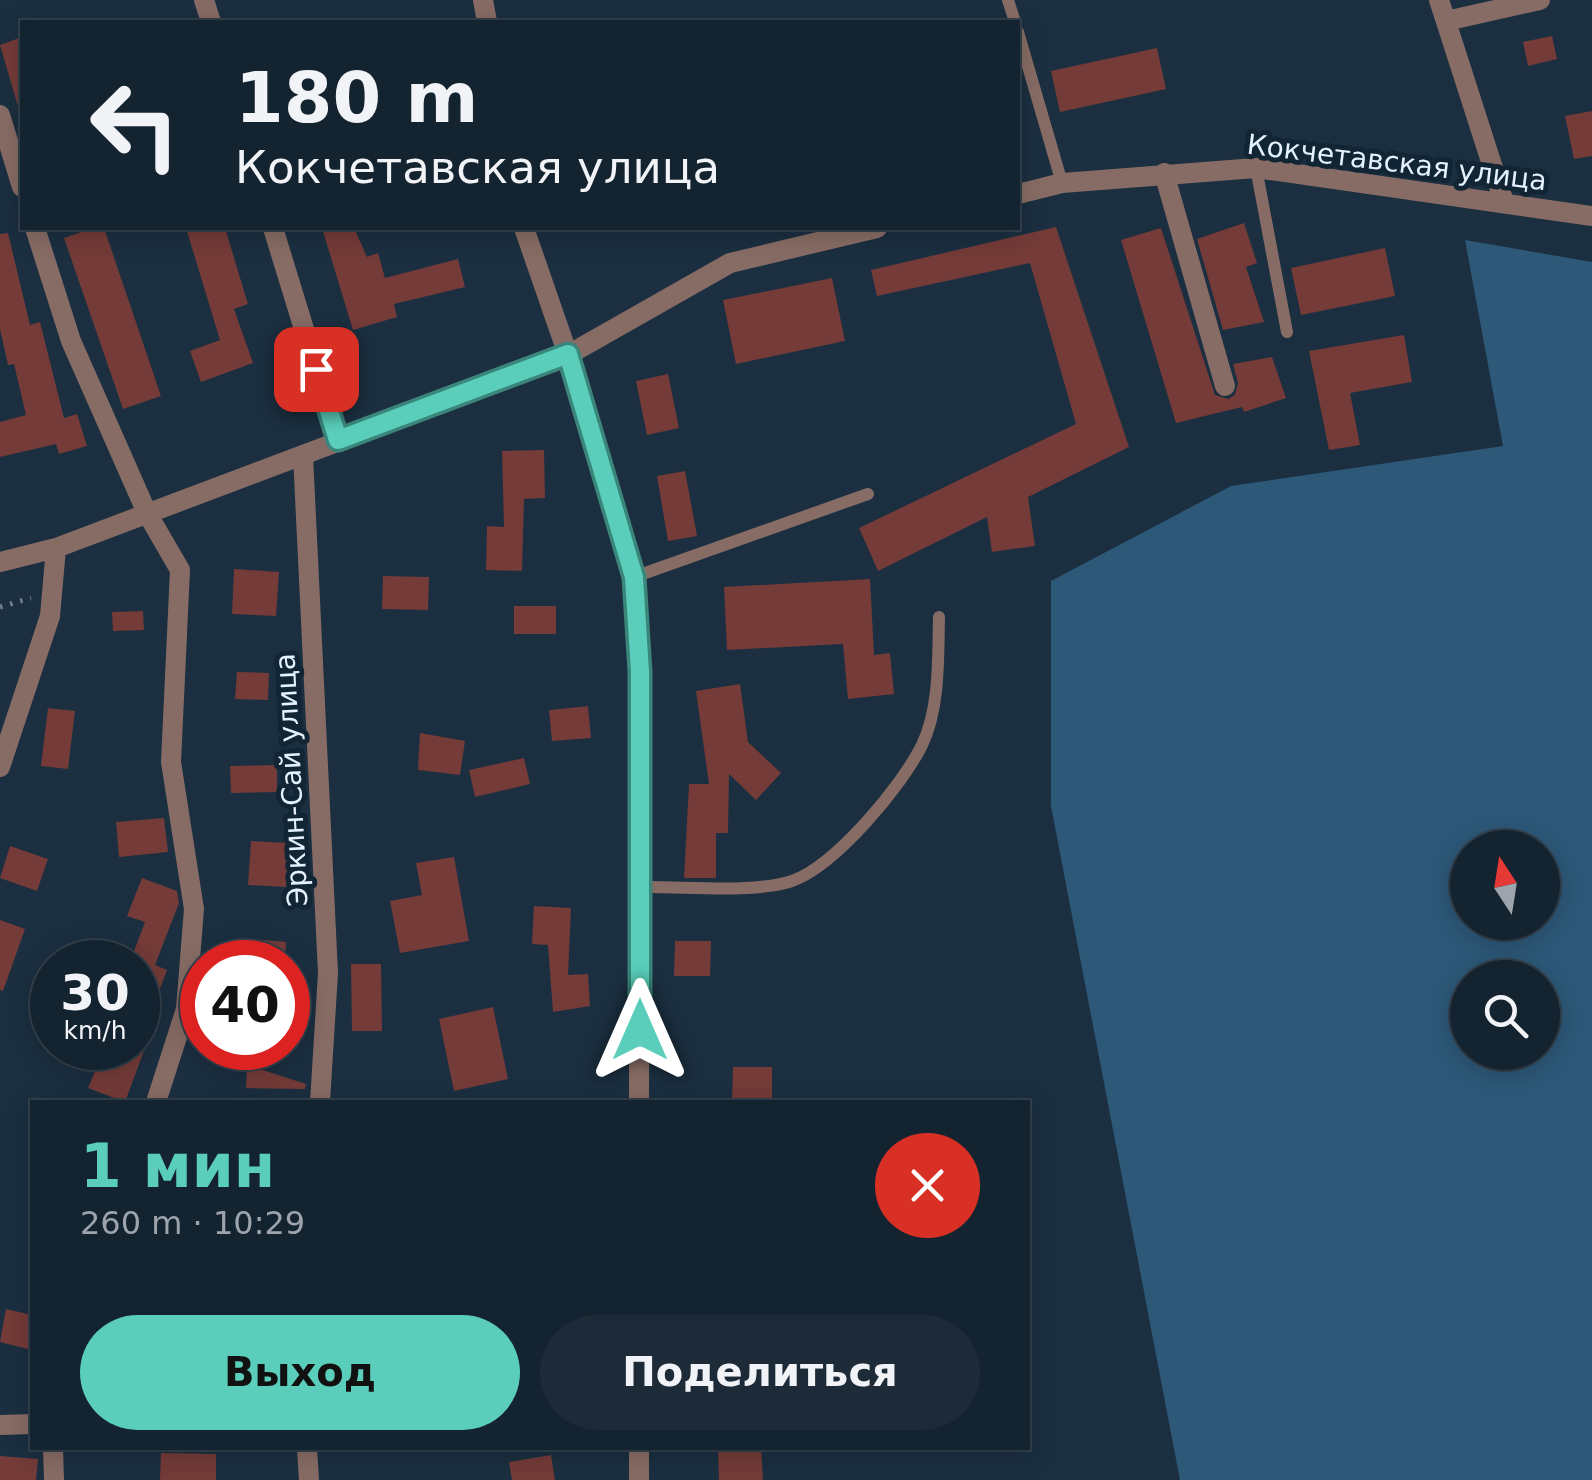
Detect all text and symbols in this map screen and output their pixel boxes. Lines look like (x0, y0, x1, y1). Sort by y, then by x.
text: 180 m (235, 57, 478, 139)
icon: left (70, 60, 200, 190)
street label: Кокчетавская улица (1245, 128, 1549, 197)
text: Кокчетавская улица (235, 141, 720, 194)
pin (274, 327, 359, 412)
icon: arrive (289, 342, 344, 397)
street label: Эркин-Сай улица (268, 653, 315, 907)
north arrow (1450, 830, 1560, 940)
map controls (1450, 830, 1560, 1070)
speed limit sign: 40 (180, 940, 310, 1070)
button: search (1450, 960, 1560, 1070)
text: 30 (60, 964, 130, 1022)
position arrow (588, 978, 692, 1082)
text: km/h (63, 1016, 127, 1045)
text: 1 мин (80, 1131, 275, 1201)
button: close (875, 1133, 980, 1238)
text: 260 m · 10:29 (80, 1204, 305, 1242)
button: Выход (80, 1315, 520, 1430)
button: Поделиться (540, 1315, 980, 1430)

